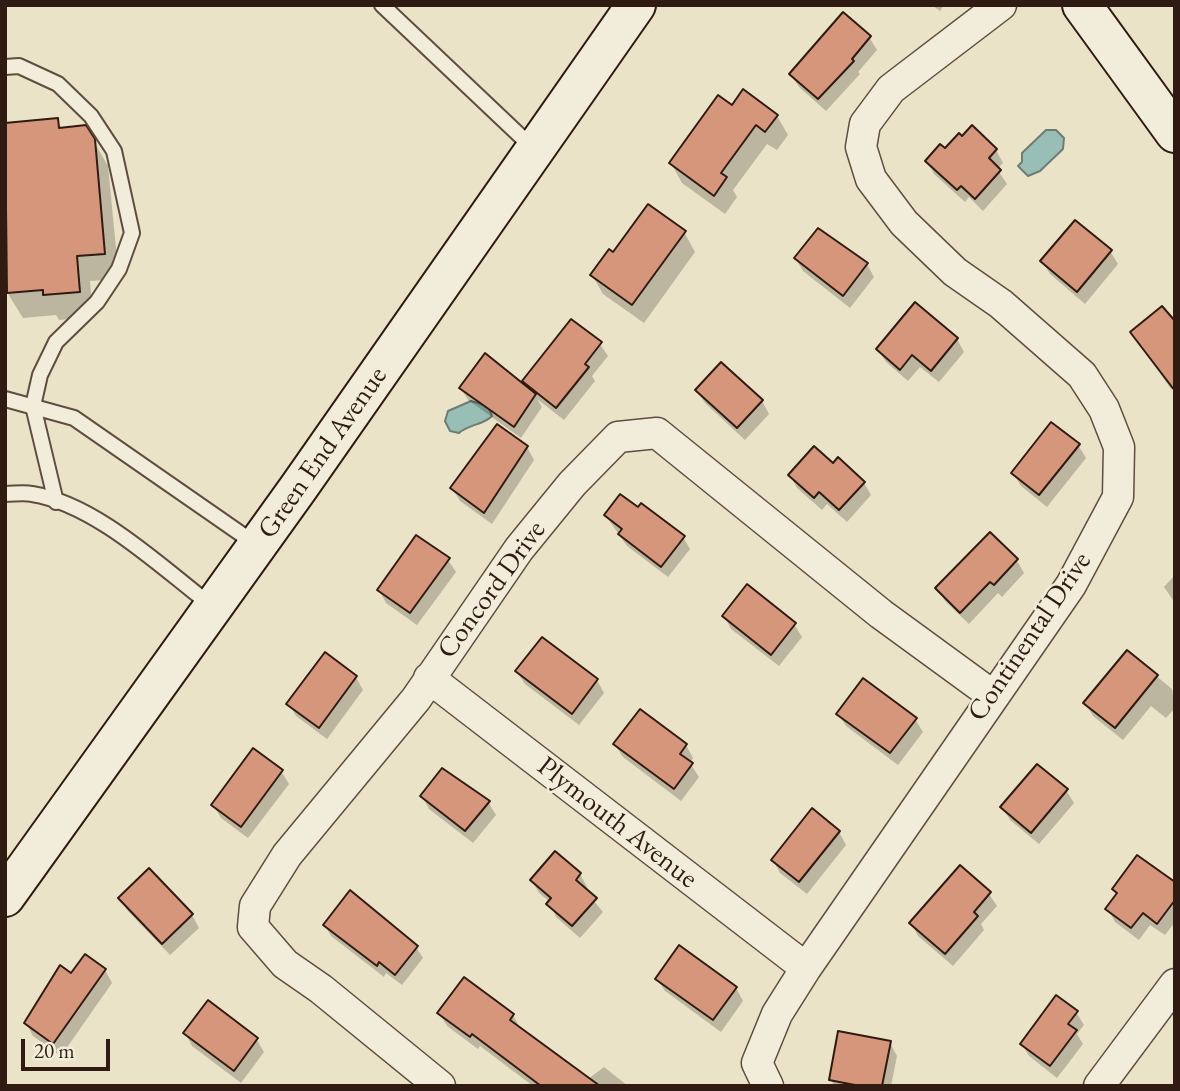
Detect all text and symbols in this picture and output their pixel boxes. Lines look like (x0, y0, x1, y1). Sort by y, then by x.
street label: Green End Avenue (251, 360, 395, 546)
street label: Concord Drive (431, 515, 553, 665)
street label: Continental Drive (961, 546, 1099, 728)
street label: Plymouth Avenue (530, 750, 704, 896)
scale bar (24, 1024, 114, 1068)
text: 20 m (34, 1037, 75, 1064)

